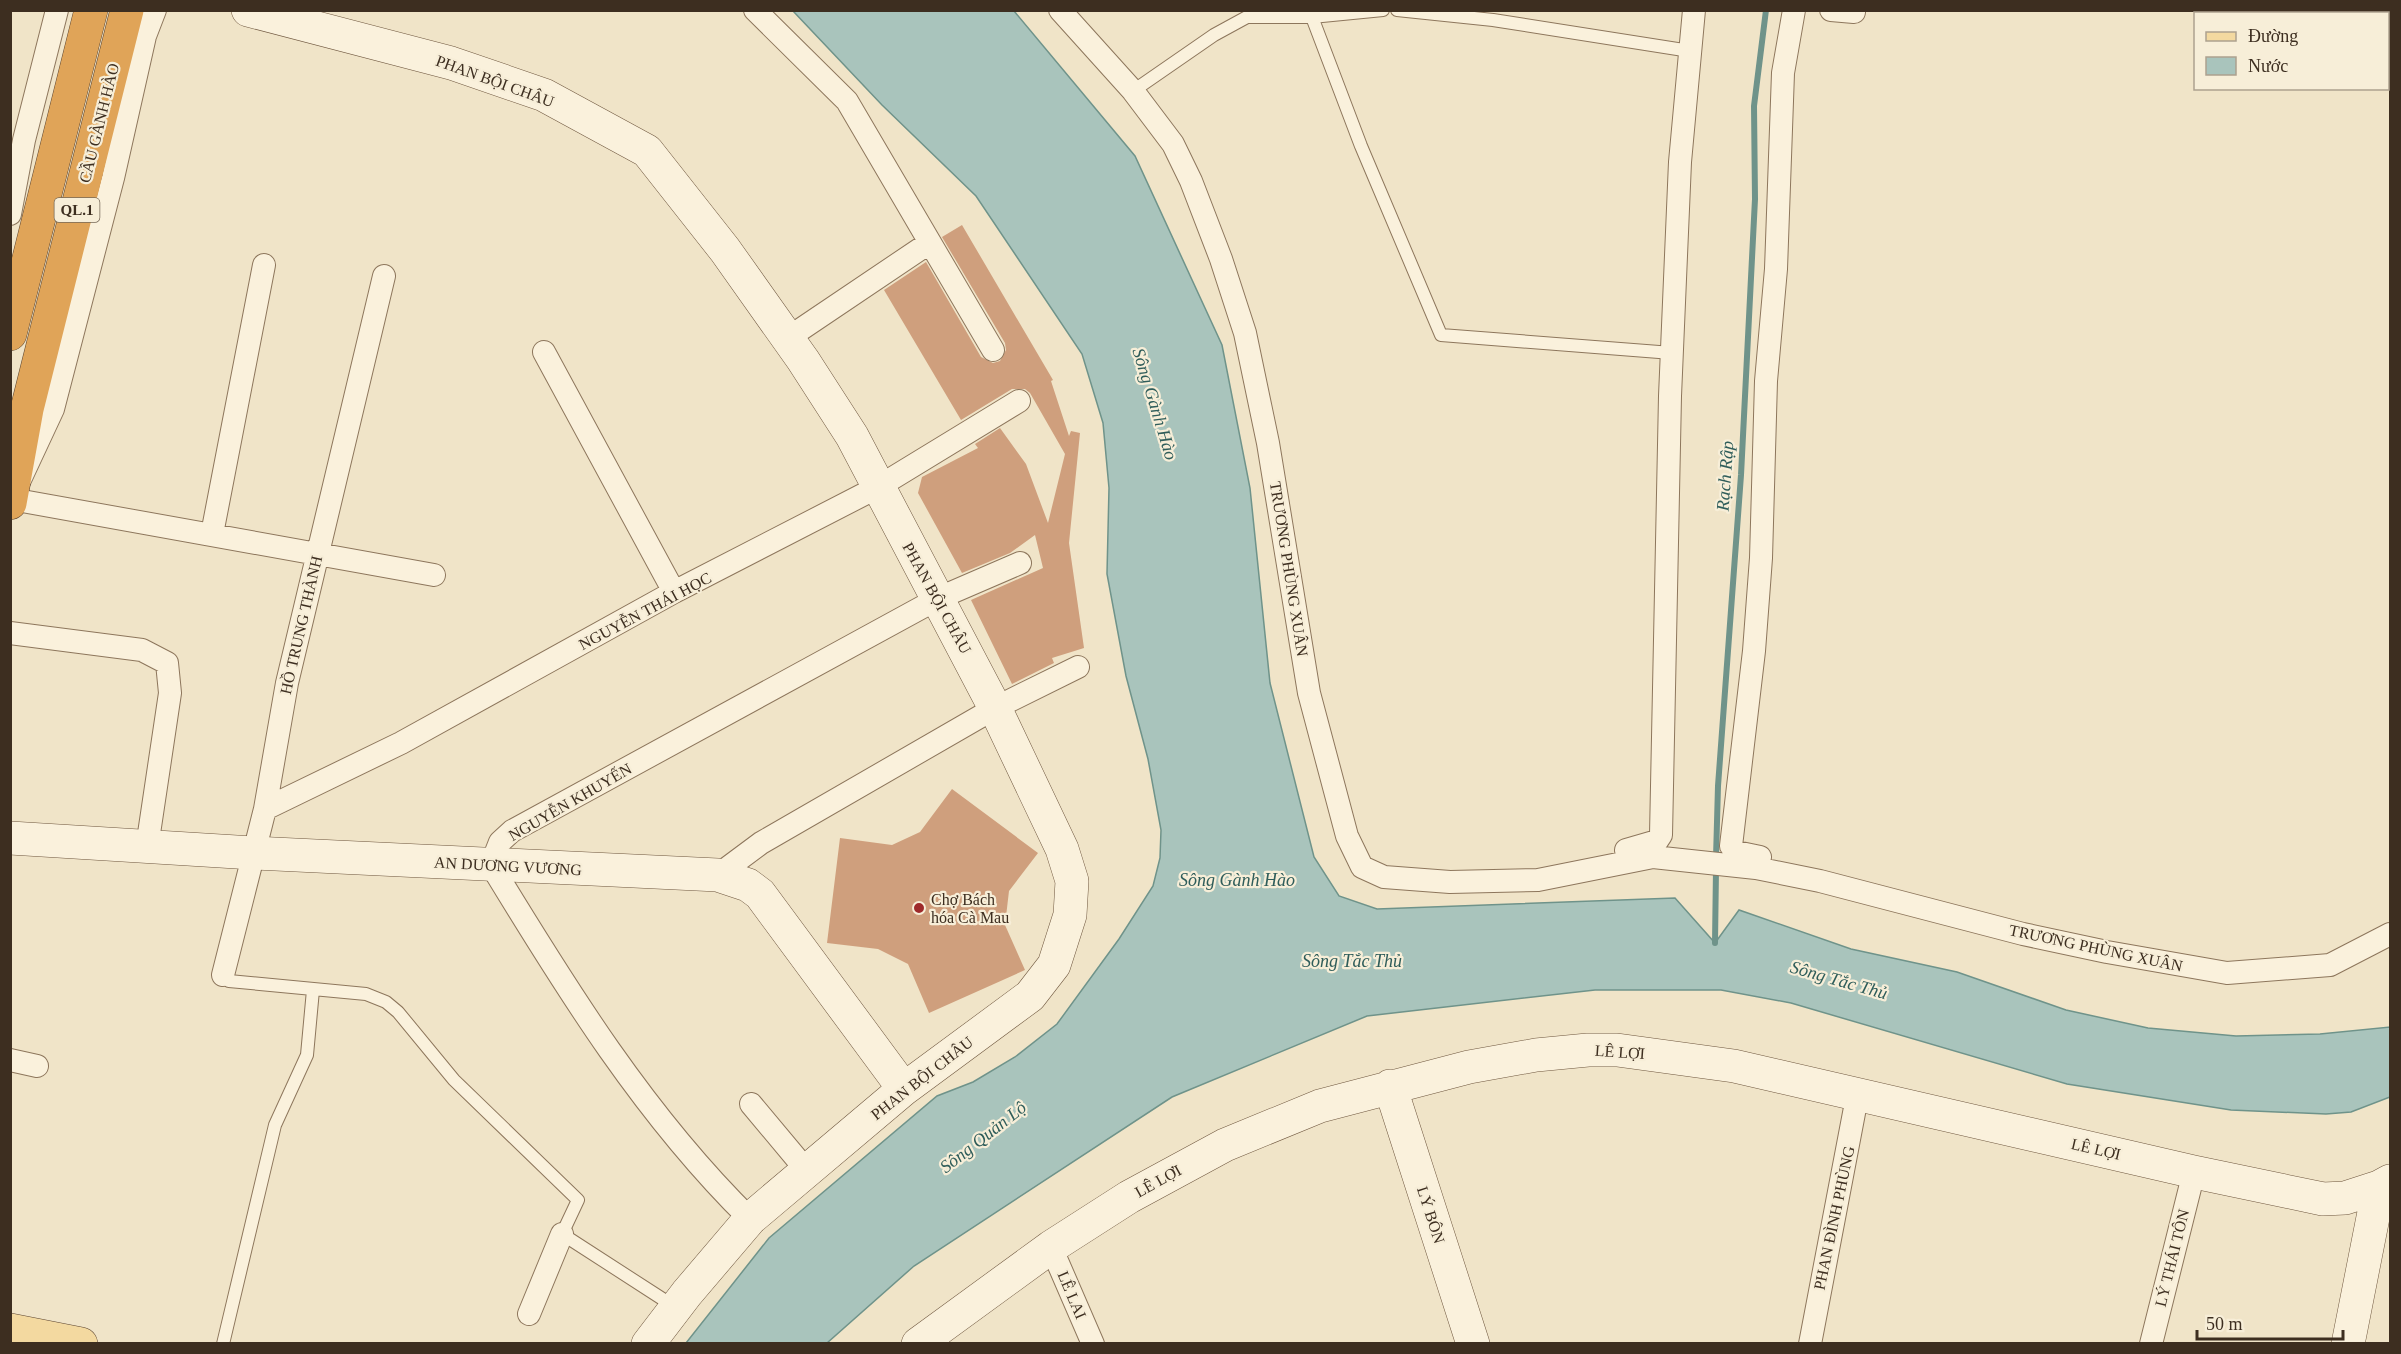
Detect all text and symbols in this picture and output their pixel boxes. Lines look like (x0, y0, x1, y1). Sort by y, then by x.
legend (2194, 12, 2389, 90)
text: Đường (2248, 26, 2298, 46)
street label: PHAN BỘI CHÂU (434, 51, 557, 110)
text: Nước (2248, 56, 2288, 76)
street label: CẦU GÀNH HÀO (75, 61, 122, 185)
road number: QL.1 (54, 198, 100, 222)
water label: Sông Gành Hào (1128, 346, 1182, 462)
water label: Rạch Rập (1712, 440, 1737, 513)
street label: TRƯƠNG PHÙNG XUÂN (1267, 480, 1312, 658)
street label: PHAN BỘI CHÂU (899, 539, 976, 657)
street label: HỒ TRUNG THÀNH (276, 553, 325, 696)
street label: NGUYỄN THÁI HỌC (575, 567, 714, 653)
street label: NGUYỄN KHUYẾN (505, 758, 635, 844)
street label: AN DƯƠNG VƯƠNG (434, 854, 583, 878)
water label: Sông Gành Hào (1179, 870, 1295, 890)
place label: Chợ Bách hóa Cà Mau (931, 891, 1009, 926)
marker: Chợ Bách hóa Cà Mau (912, 901, 926, 915)
street label: TRƯƠNG PHÙNG XUÂN (2008, 920, 2185, 975)
water label: Sông Tắc Thủ (1302, 951, 1402, 971)
water label: Sông Tắc Thủ (1788, 957, 1890, 1003)
street label: PHAN BỘI CHÂU (867, 1032, 977, 1123)
street label: LÊ LỢI (1594, 1041, 1646, 1062)
water label: Sông Quản Lộ (936, 1097, 1030, 1177)
street label: LÊ LỢI (2070, 1134, 2123, 1163)
street label: PHAN ĐÌNH PHÙNG (1809, 1144, 1858, 1292)
street label: LÊ LỢI (1131, 1161, 1184, 1201)
street label: LÝ BÔN (1414, 1184, 1449, 1246)
street label: LÝ THÁI TÔN (2151, 1207, 2192, 1308)
street label: LÊ LAI (1054, 1268, 1091, 1321)
scale bar (2197, 1303, 2342, 1341)
text: 50 m (2206, 1314, 2243, 1334)

